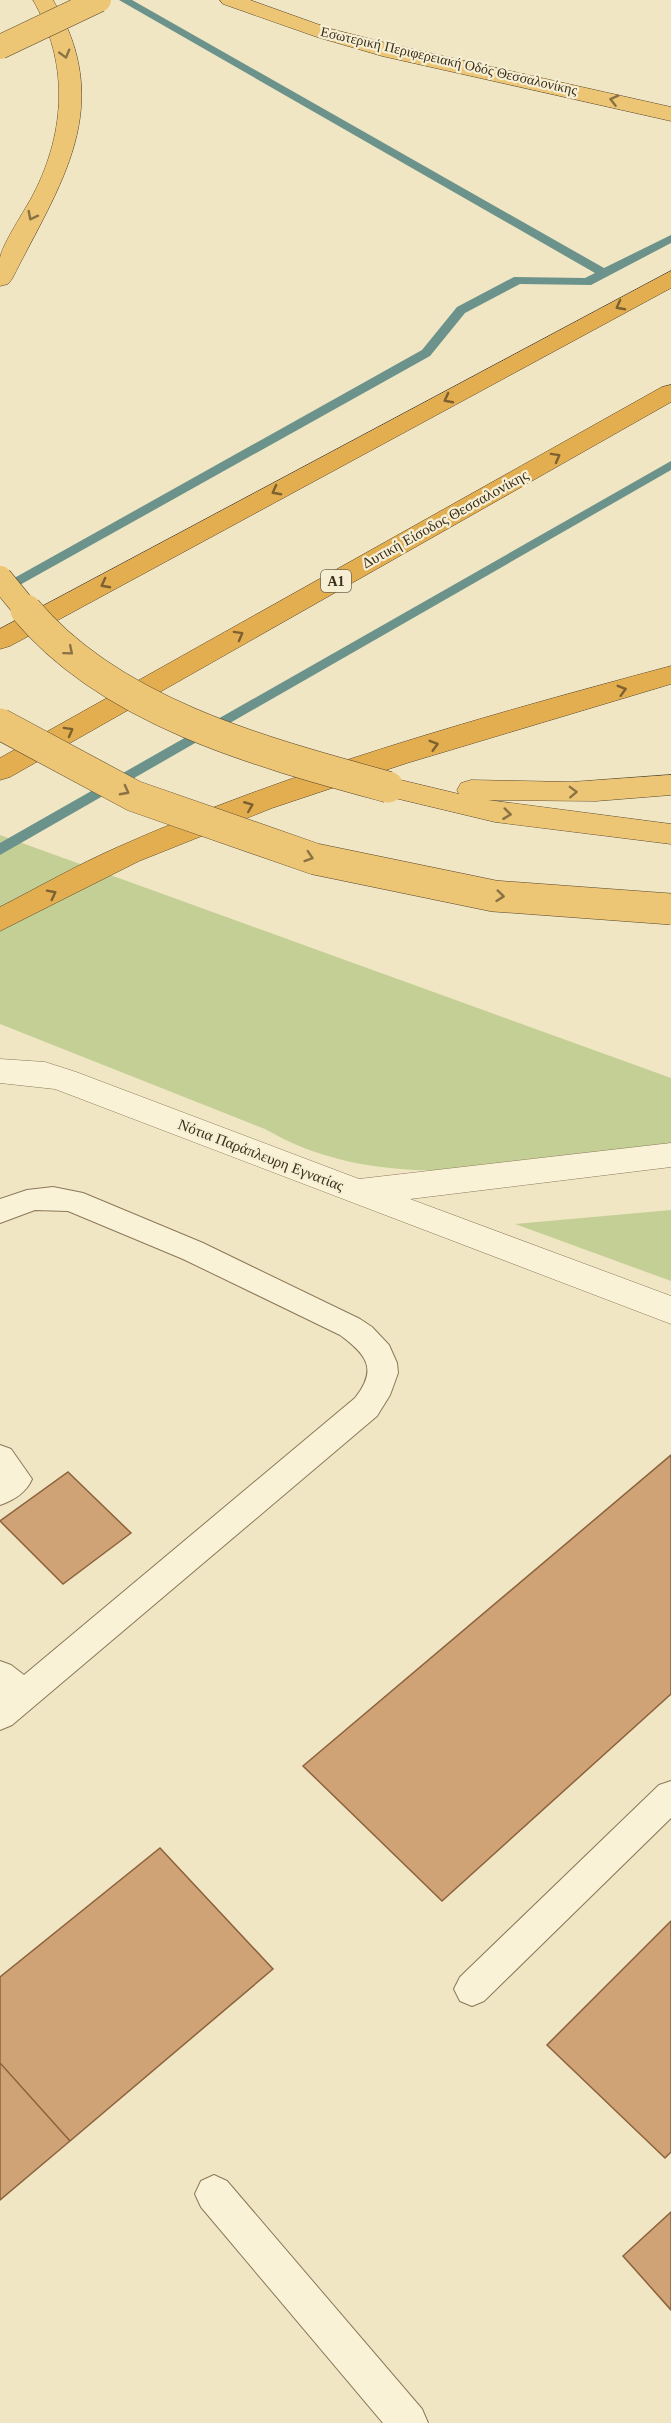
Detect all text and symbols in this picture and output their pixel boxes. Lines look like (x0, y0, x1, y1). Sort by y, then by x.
street label: Εσωτερική Περιφερειακή Οδός Θεσσαλονίκης (319, 24, 579, 98)
one-way arrow (58, 49, 71, 59)
one-way arrow (609, 94, 619, 107)
one-way arrow (28, 210, 39, 220)
one-way arrow (615, 299, 626, 310)
one-way arrow (444, 392, 454, 403)
one-way arrow (550, 453, 560, 464)
street label: Δυτική Είσοδος Θεσσαλονίκης (359, 467, 531, 571)
one-way arrow (272, 484, 282, 495)
road number: Α1 (321, 570, 351, 592)
one-way arrow (100, 577, 111, 588)
one-way arrow (233, 631, 243, 642)
one-way arrow (62, 643, 73, 654)
one-way arrow (616, 685, 626, 697)
one-way arrow (63, 727, 73, 738)
one-way arrow (429, 740, 439, 752)
one-way arrow (119, 784, 130, 795)
one-way arrow (568, 786, 577, 798)
one-way arrow (243, 801, 254, 813)
one-way arrow (502, 807, 511, 820)
one-way arrow (303, 850, 314, 862)
one-way arrow (46, 889, 57, 901)
one-way arrow (495, 890, 504, 902)
street label: Νότια Παράπλευρη Εγνατίας (176, 1116, 346, 1194)

